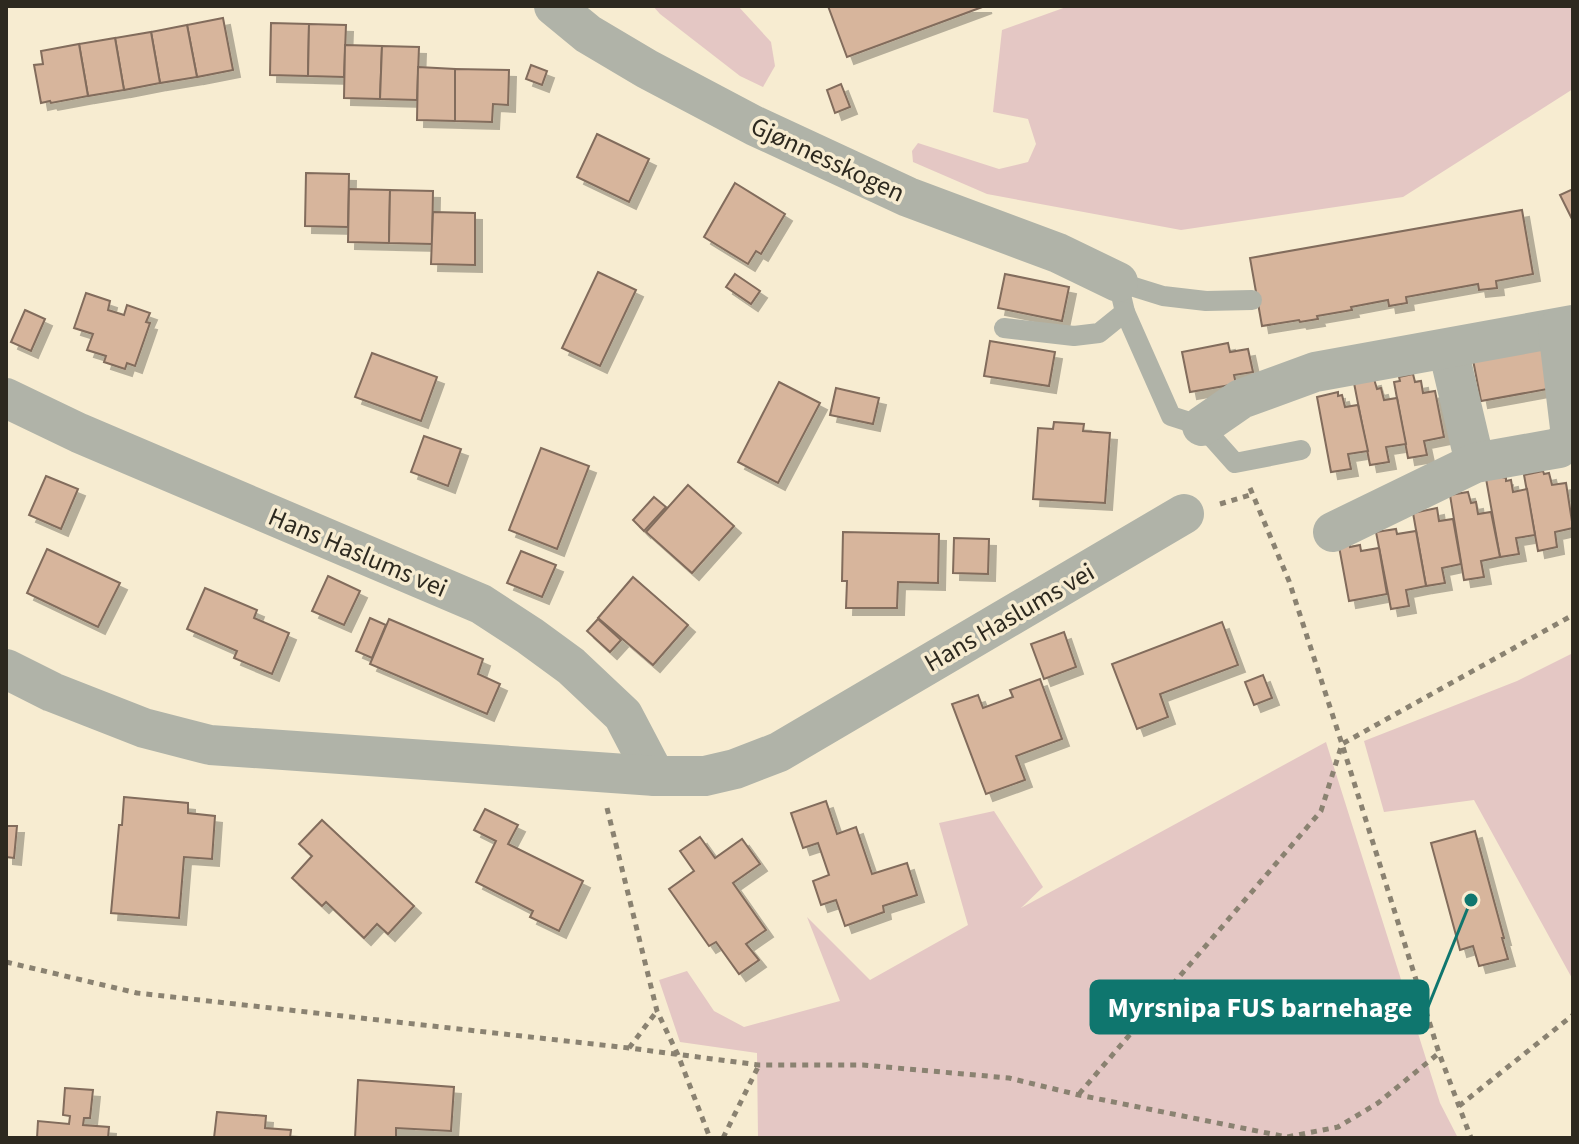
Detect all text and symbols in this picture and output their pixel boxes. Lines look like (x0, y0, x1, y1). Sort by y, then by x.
street label: Gjønnesskogen (745, 108, 911, 211)
street label: Hans Haslums vei (263, 498, 453, 607)
street label: Hans Haslums vei (917, 554, 1101, 681)
callout: Myrsnipa FUS barnehage (1091, 981, 1428, 1033)
text: Myrsnipa FUS barnehage (1107, 988, 1413, 1028)

